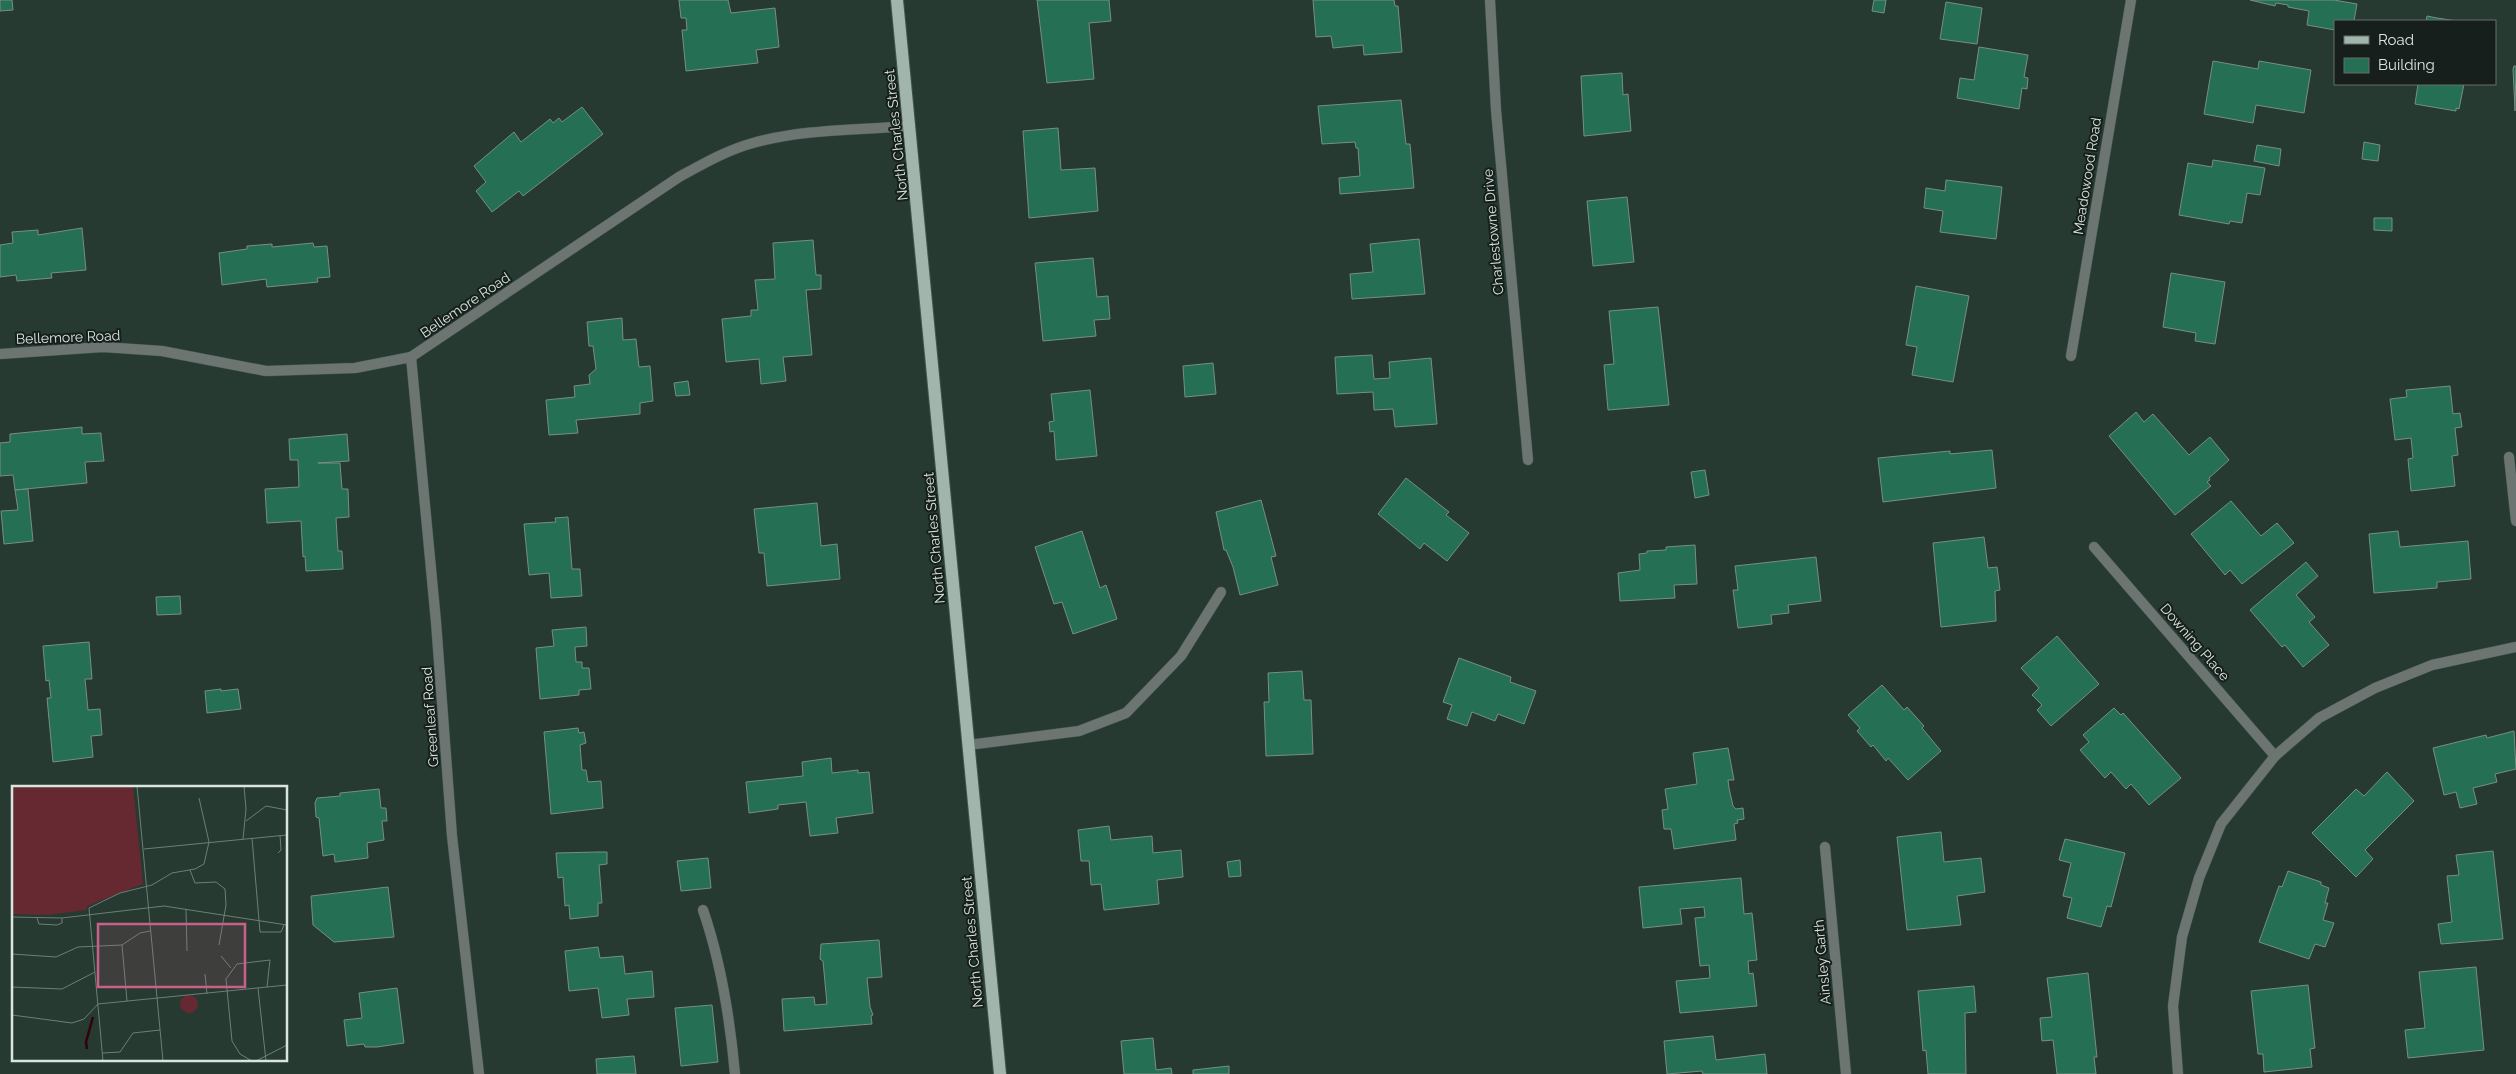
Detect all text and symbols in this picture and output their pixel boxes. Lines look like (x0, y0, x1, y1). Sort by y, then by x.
legend (2334, 20, 2496, 85)
text: Road (2378, 31, 2414, 49)
text: Building (2378, 56, 2435, 74)
street label: North Charles Street (881, 68, 911, 201)
street label: Meadowood Road (2070, 116, 2104, 236)
street label: Charlestowne Drive (1480, 168, 1506, 296)
street label: Bellemore Road (417, 269, 513, 341)
street label: Bellemore Road (15, 327, 121, 347)
street label: North Charles Street (920, 471, 948, 604)
street label: Downing Place (2157, 600, 2233, 684)
street label: Greenleaf Road (419, 666, 441, 768)
inset map (12, 786, 288, 1062)
street label: North Charles Street (958, 875, 986, 1008)
street label: Ainsley Garth (1810, 919, 1834, 1005)

